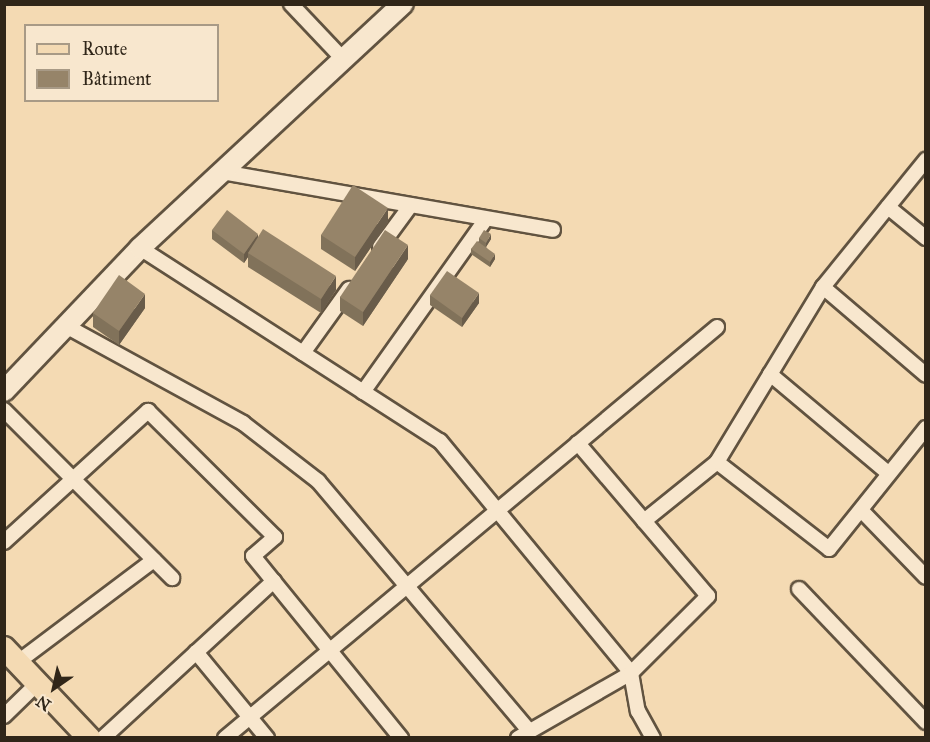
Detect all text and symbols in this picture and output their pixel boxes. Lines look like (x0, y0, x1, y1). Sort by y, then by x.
legend (24, 24, 219, 102)
text: Route (82, 38, 127, 60)
text: Bâtiment (82, 68, 151, 90)
north arrow (24, 658, 84, 718)
text: N (33, 692, 55, 715)

